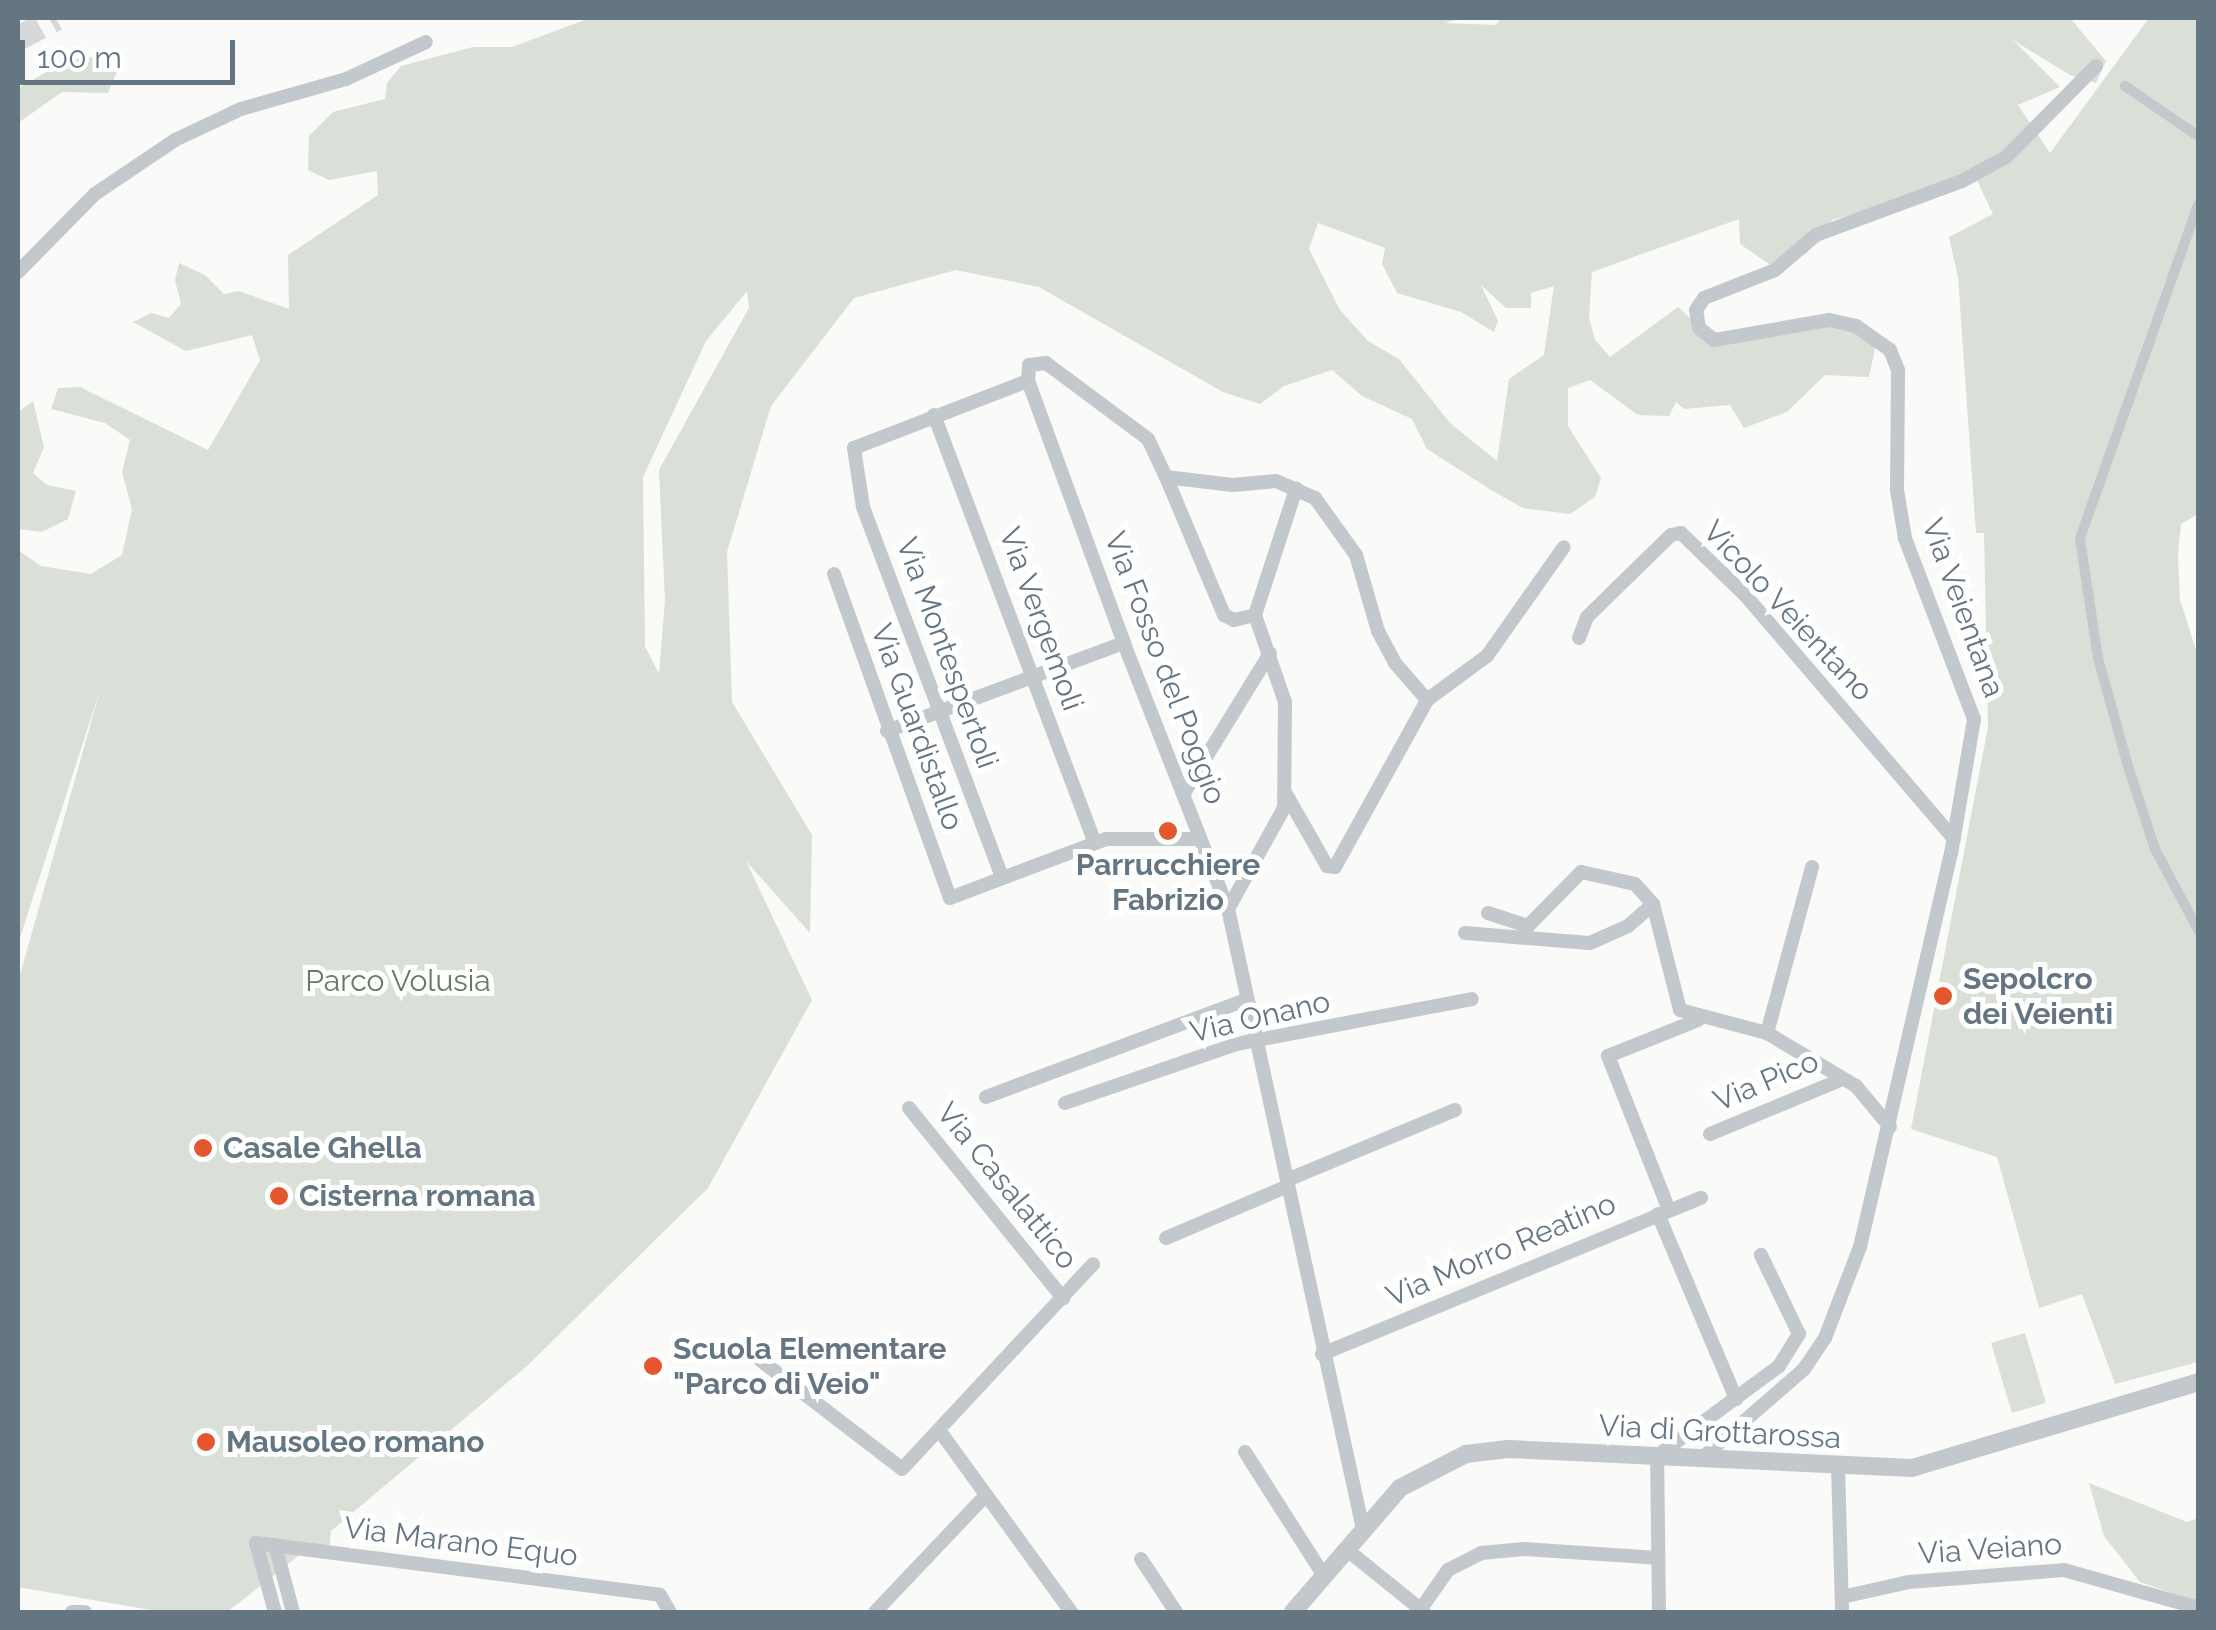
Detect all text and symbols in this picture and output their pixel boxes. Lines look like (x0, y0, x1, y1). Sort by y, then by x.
scale bar (25, 20, 240, 82)
text: 100 m (37, 40, 122, 75)
street label: Vicolo Veientano (1695, 513, 1881, 709)
street label: Via Veientana (1914, 513, 2012, 703)
street label: Via Vergemoli (991, 522, 1091, 716)
street label: Via Fosso del Poggio (1096, 526, 1234, 810)
street label: Via Montespertoli (889, 533, 1005, 773)
street label: Via Guardistallo (863, 619, 971, 835)
marker: Parrucchiere Fabrizio (1157, 820, 1179, 842)
place label: Parrucchiere Fabrizio (1076, 847, 1260, 918)
place label: Sepolcro dei Veienti (1963, 961, 2114, 1032)
park label: Parco Volusia (305, 963, 491, 999)
street label: Via Onano (1187, 983, 1333, 1051)
marker: Sepolcro dei Veienti (1932, 985, 1954, 1007)
street label: Via Pico (1708, 1043, 1824, 1119)
street label: Via Casalattico (929, 1095, 1085, 1277)
place label: Casale Ghella (223, 1130, 422, 1166)
marker: Casale Ghella (192, 1137, 214, 1159)
place label: Cisterna romana (299, 1178, 535, 1214)
marker: Cisterna romana (268, 1185, 290, 1207)
street label: Via Morro Reatino (1381, 1185, 1621, 1315)
place label: Scuola Elementare "Parco di Veio" (673, 1331, 947, 1402)
marker: Scuola Elementare "Parco di Veio" (642, 1355, 664, 1377)
street label: Via di Grottarossa (1598, 1408, 1842, 1456)
place label: Mausoleo romano (226, 1424, 484, 1460)
marker: Mausoleo romano (195, 1431, 217, 1453)
street label: Via Marano Equo (342, 1510, 580, 1574)
street label: Via Veiano (1916, 1526, 2064, 1572)

